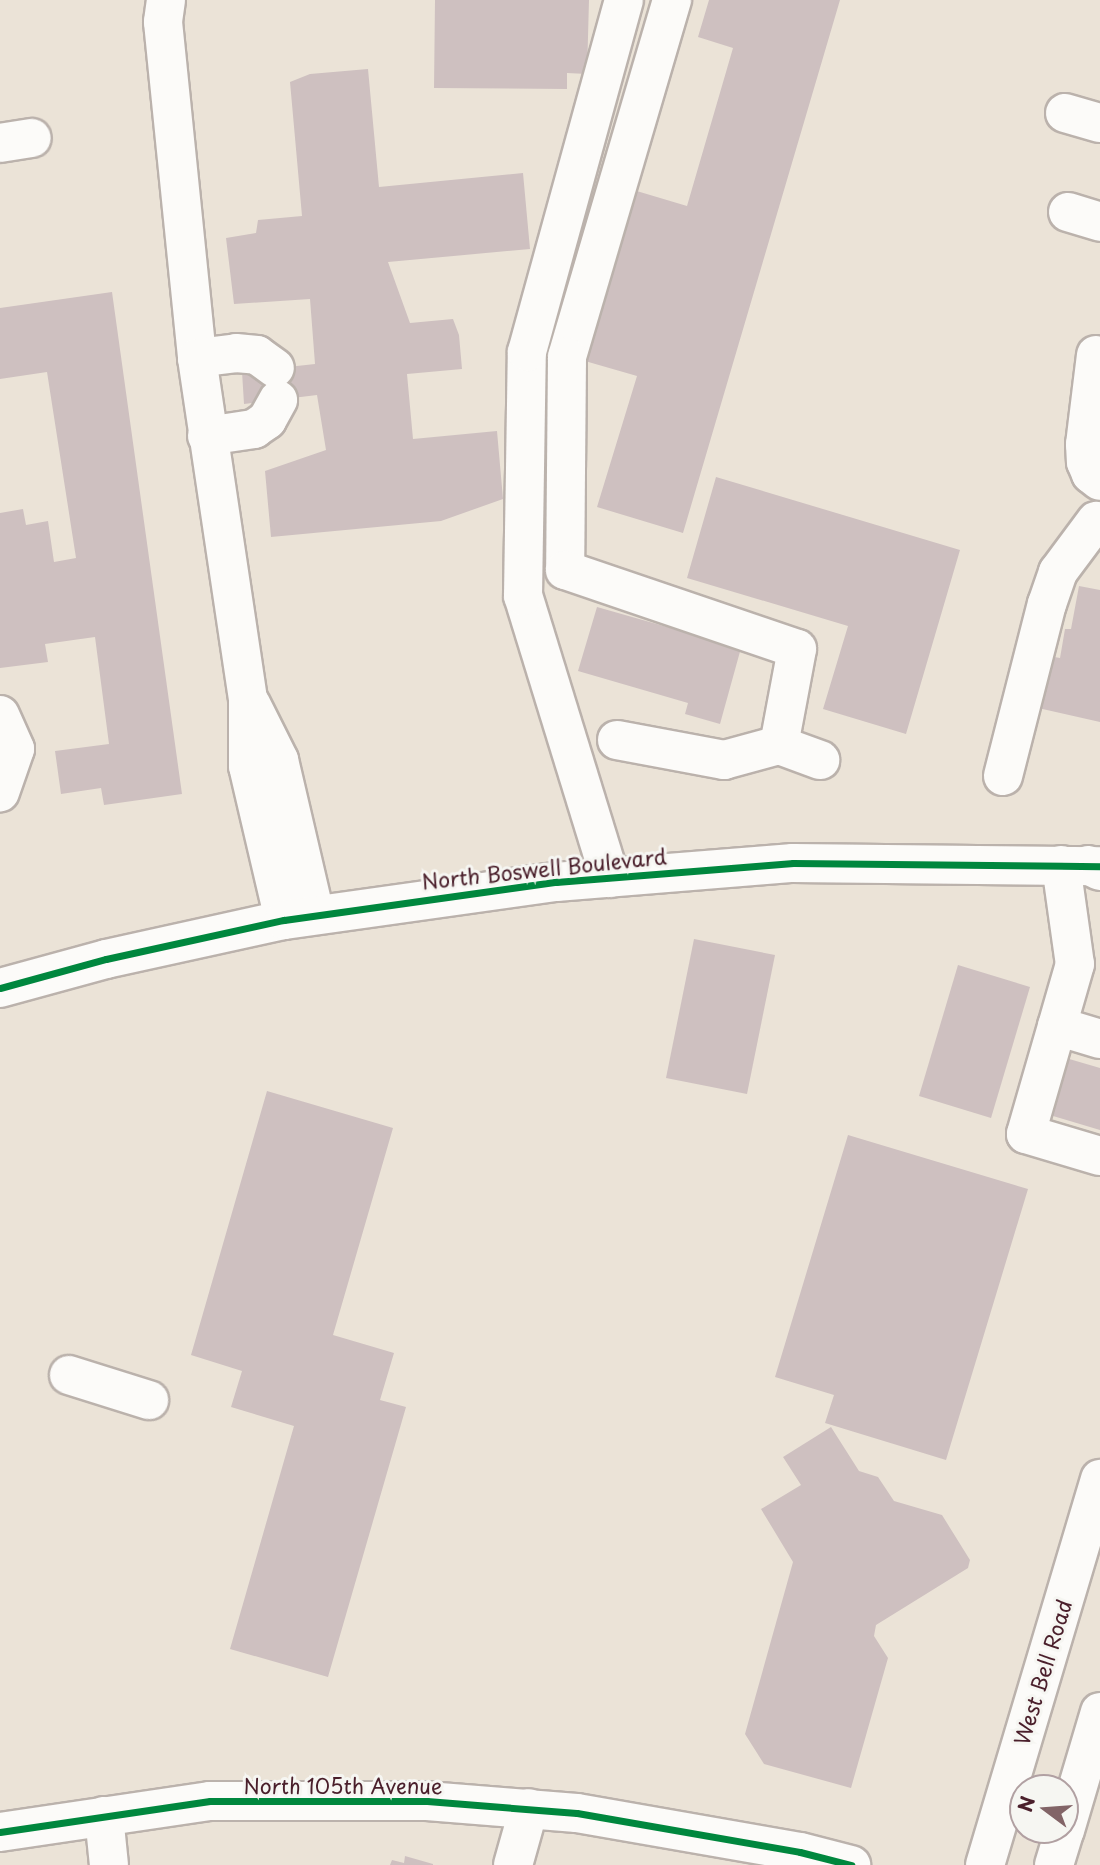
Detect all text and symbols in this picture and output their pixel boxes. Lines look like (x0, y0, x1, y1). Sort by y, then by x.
street label: North Boswell Boulevard (420, 843, 668, 893)
street label: West Bell Road (1008, 1596, 1076, 1748)
street label: North 105th Avenue (242, 1772, 444, 1798)
north arrow (1009, 1774, 1079, 1844)
text: N (1010, 1793, 1041, 1815)

